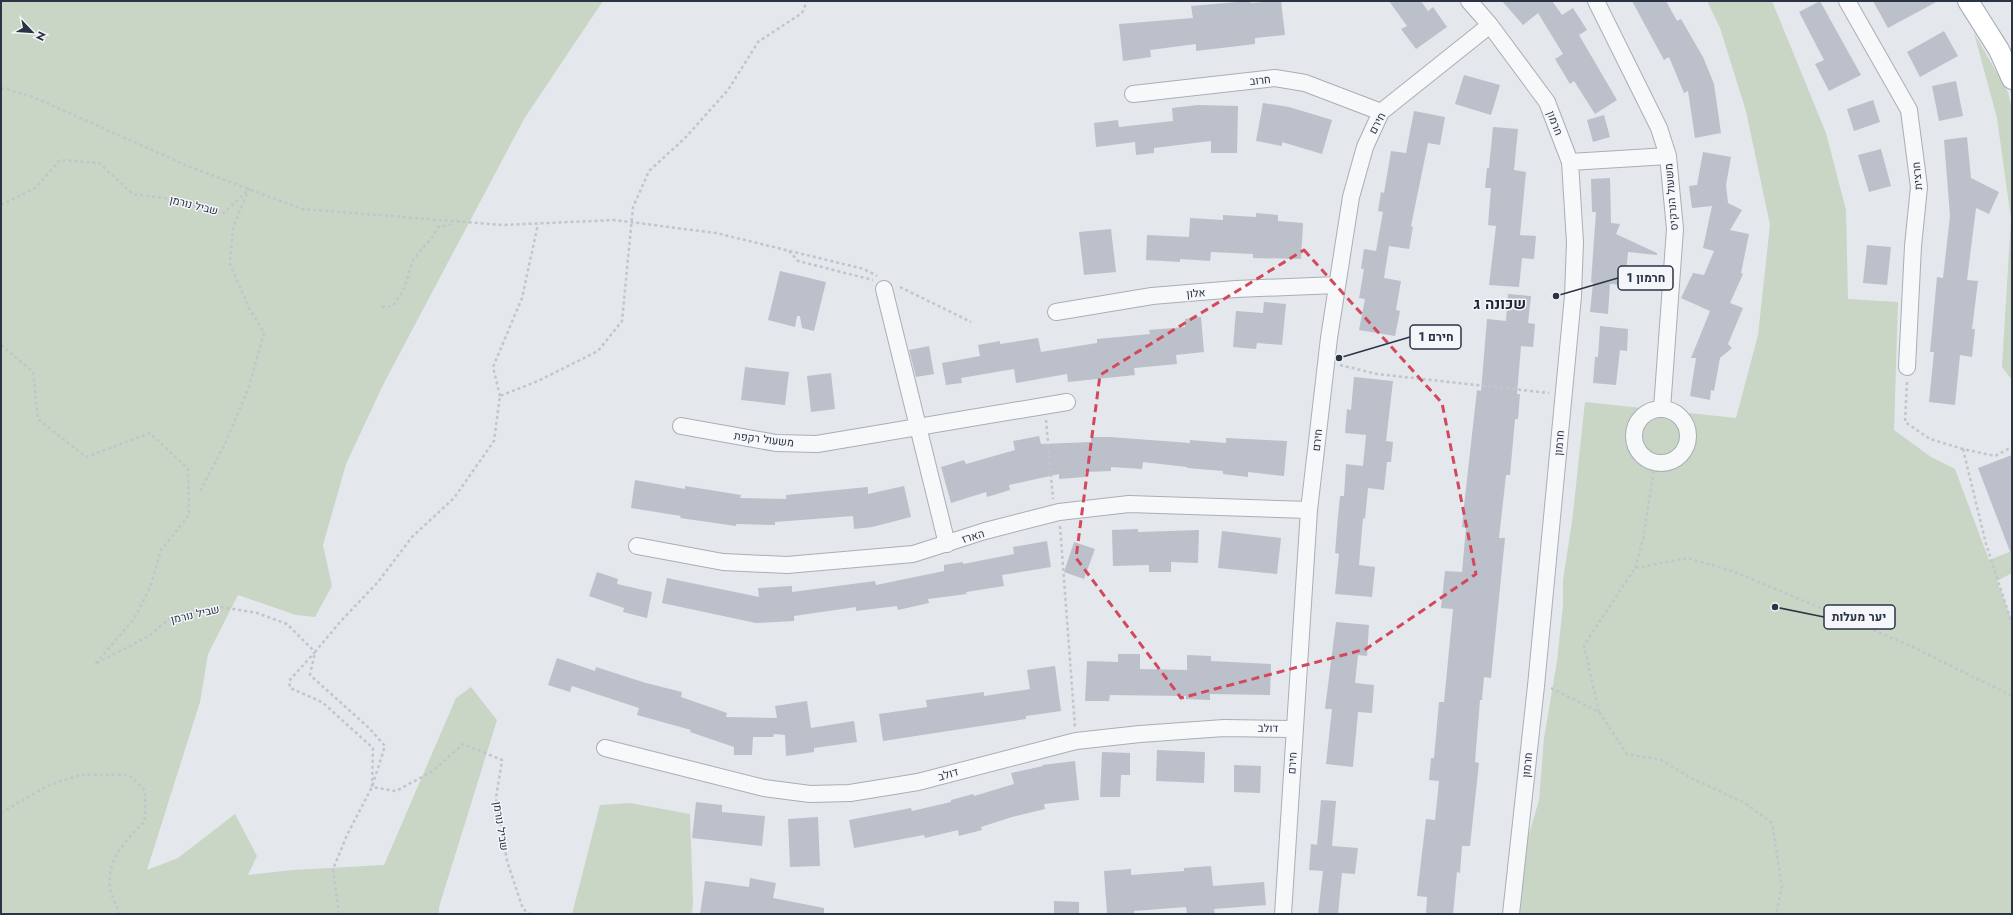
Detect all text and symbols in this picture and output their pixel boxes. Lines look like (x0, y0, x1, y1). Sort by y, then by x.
north arrow (12, 12, 52, 52)
text: N (32, 29, 50, 44)
street label: חרוב (1249, 71, 1271, 89)
street label: חרמון (1543, 108, 1567, 138)
street label: חירם (1365, 109, 1389, 137)
street label: חרצית (1908, 161, 1926, 191)
street label: משעול הנרקיס (1660, 163, 1682, 231)
street label: שביל נורמן (168, 191, 220, 219)
callout: חרמון 1 (1618, 266, 1673, 290)
text: חרמון 1 (1627, 269, 1665, 287)
street label: אלון (1186, 284, 1206, 302)
district label: שכונה ג (1474, 293, 1526, 315)
callout: חירם 1 (1410, 325, 1461, 349)
text: חירם 1 (1418, 328, 1454, 346)
street label: משעול רקפת (733, 427, 795, 451)
street label: חירם (1308, 428, 1326, 452)
street label: חרמון (1550, 430, 1568, 456)
street label: הארז (960, 525, 986, 547)
street label: שביל נורמן (169, 601, 221, 627)
callout: יער מעלות (1824, 605, 1895, 629)
text: יער מעלות (1832, 608, 1886, 626)
street label: דולב (1258, 720, 1279, 736)
street label: חירם (1283, 751, 1301, 775)
street label: חרמון (1518, 751, 1536, 779)
street label: דולב (936, 763, 960, 785)
street label: שביל נורמן (489, 800, 513, 852)

